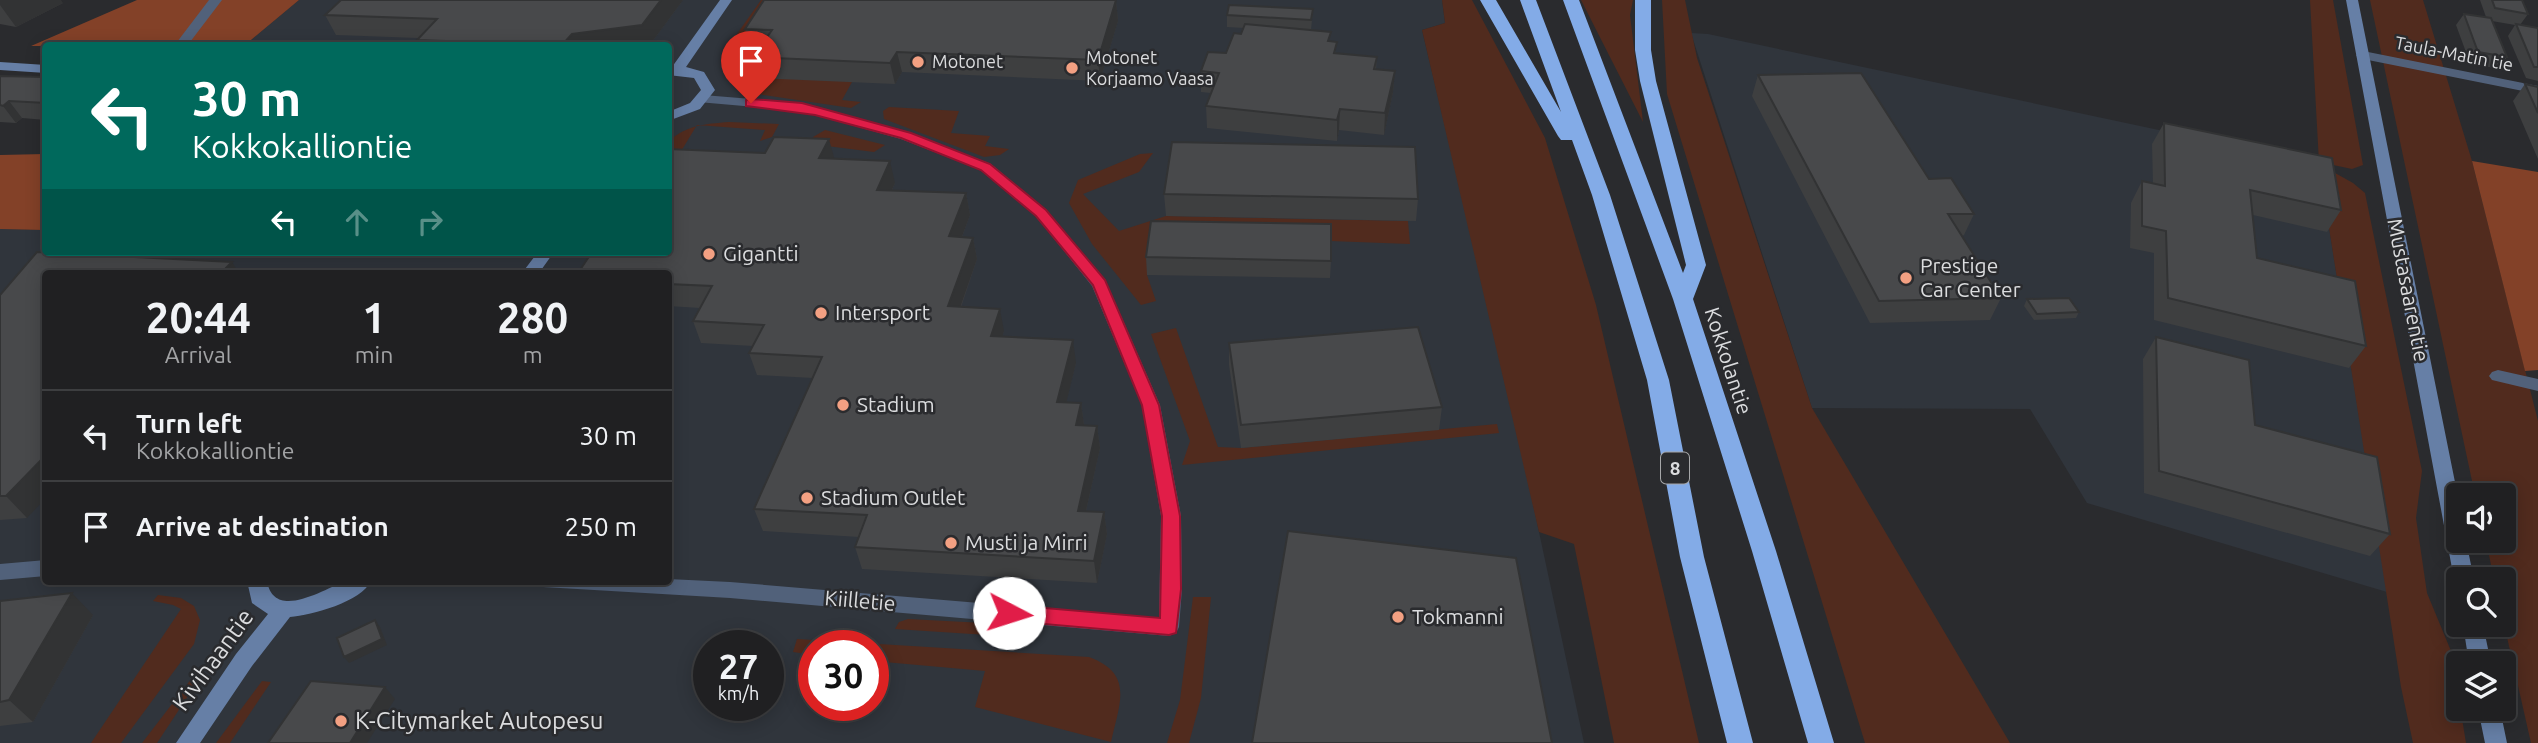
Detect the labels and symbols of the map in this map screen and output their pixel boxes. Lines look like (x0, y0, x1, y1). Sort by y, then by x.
pin (721, 31, 781, 103)
street label: Taula-Matin tie (2393, 32, 2515, 74)
place label: Motonet Korjaamo Vaasa (1086, 47, 1214, 88)
place label: Motonet (932, 51, 1003, 71)
marker: Motonet (910, 54, 926, 70)
marker: Motonet Korjaamo Vaasa (1064, 60, 1080, 76)
street label: Mustasaarentie (2383, 216, 2435, 364)
place label: Gigantti (723, 241, 799, 265)
marker: Gigantti (701, 246, 717, 262)
place label: Prestige Car Center (1920, 253, 2021, 301)
marker: Prestige Car Center (1898, 270, 1914, 286)
place label: Intersport (835, 300, 930, 324)
street label: Kokkolantie (1700, 304, 1758, 417)
marker: Intersport (813, 305, 829, 321)
place label: Stadium (857, 392, 935, 416)
marker: Stadium (835, 397, 851, 413)
road number: 8 (1661, 453, 1689, 484)
place label: Stadium Outlet (821, 485, 965, 509)
marker: Stadium Outlet (799, 490, 815, 506)
place label: Musti ja Mirri (965, 530, 1088, 554)
marker: Musti ja Mirri (943, 535, 959, 551)
position arrow (972, 576, 1046, 650)
street label: Kiilletie (824, 585, 896, 615)
street label: Kivihaantie (167, 604, 258, 716)
place label: Tokmanni (1412, 604, 1504, 628)
marker: Tokmanni (1390, 609, 1406, 625)
speed limit sign: 30 (798, 630, 889, 721)
place label: K-Citymarket Autopesu (355, 707, 603, 734)
marker: K-Citymarket Autopesu (333, 713, 349, 729)

